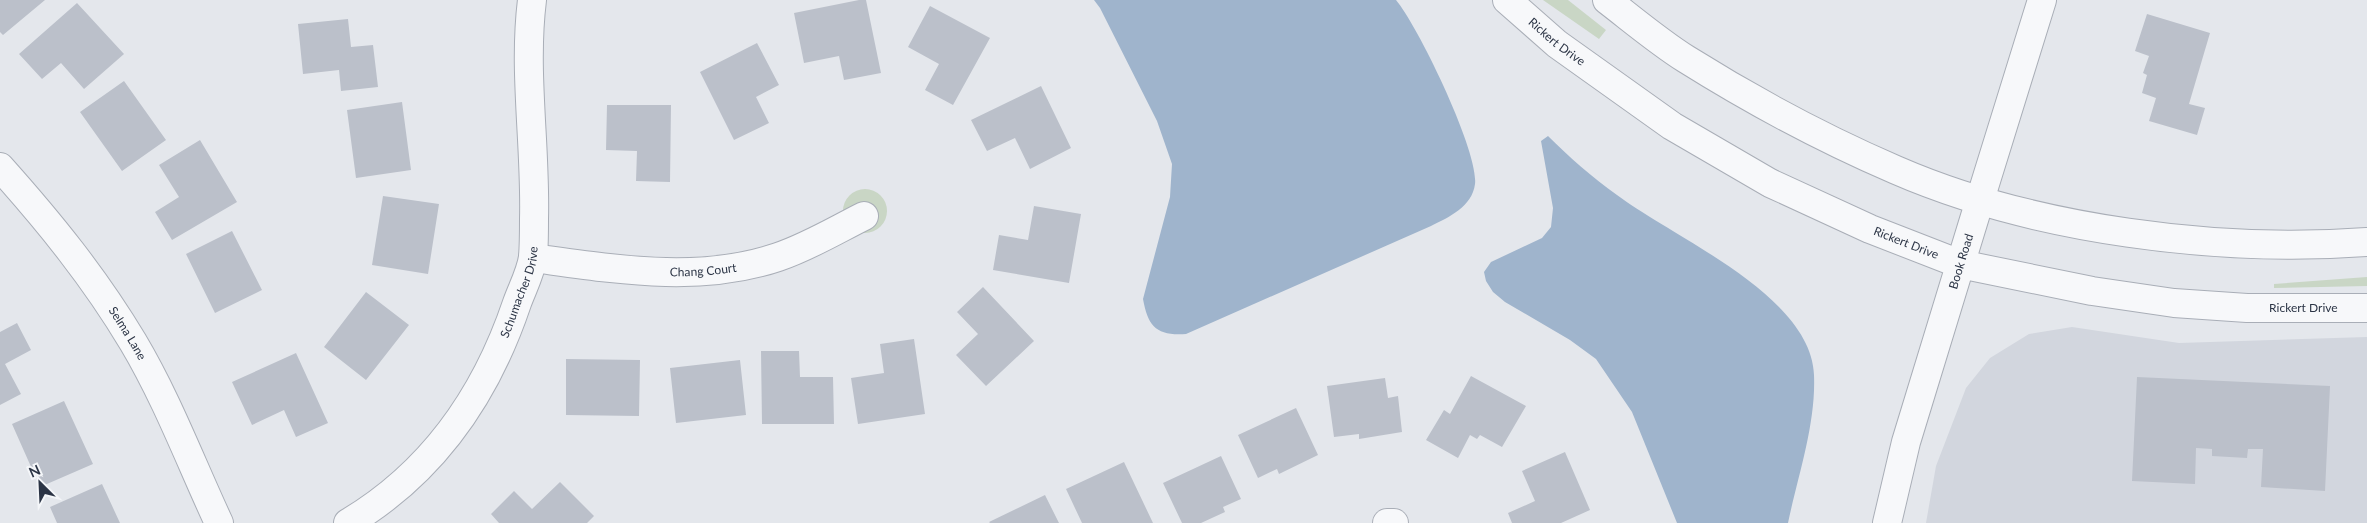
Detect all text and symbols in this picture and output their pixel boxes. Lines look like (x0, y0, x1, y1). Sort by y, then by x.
street label: Rickert Drive (1525, 14, 1588, 69)
street label: Rickert Drive (1872, 223, 1941, 262)
street label: Book Road (1945, 232, 1976, 291)
street label: Schumacher Drive (497, 246, 541, 340)
street label: Chang Court (670, 260, 738, 279)
street label: Rickert Drive (2269, 300, 2338, 315)
street label: Selma Lane (106, 304, 150, 363)
north arrow (15, 458, 65, 508)
text: N (26, 461, 43, 481)

